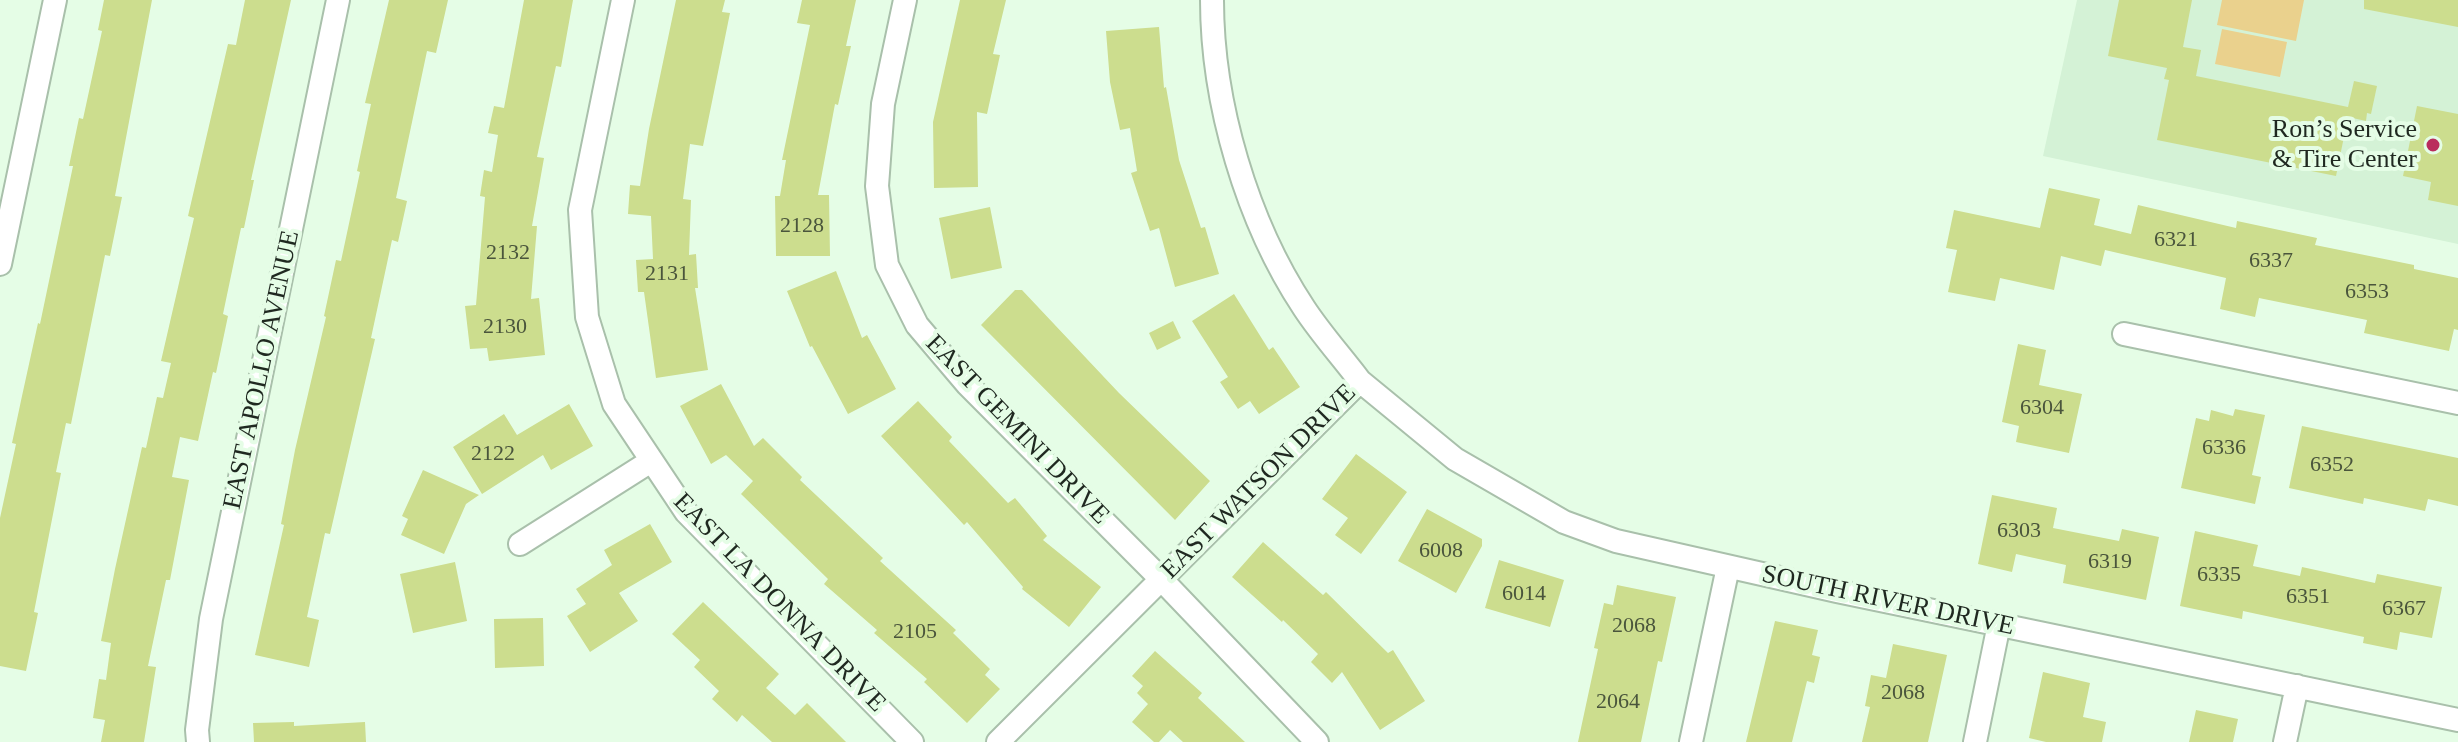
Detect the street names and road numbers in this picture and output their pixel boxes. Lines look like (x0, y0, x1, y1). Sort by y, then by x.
street label: EAST APOLLO AVENUE (217, 228, 307, 512)
street label: EAST GEMINI DRIVE (918, 329, 1116, 531)
street label: EAST WATSON DRIVE (1155, 378, 1363, 586)
street label: EAST LA DONNA DRIVE (666, 487, 892, 719)
street label: SOUTH RIVER DRIVE (1759, 559, 2017, 643)

